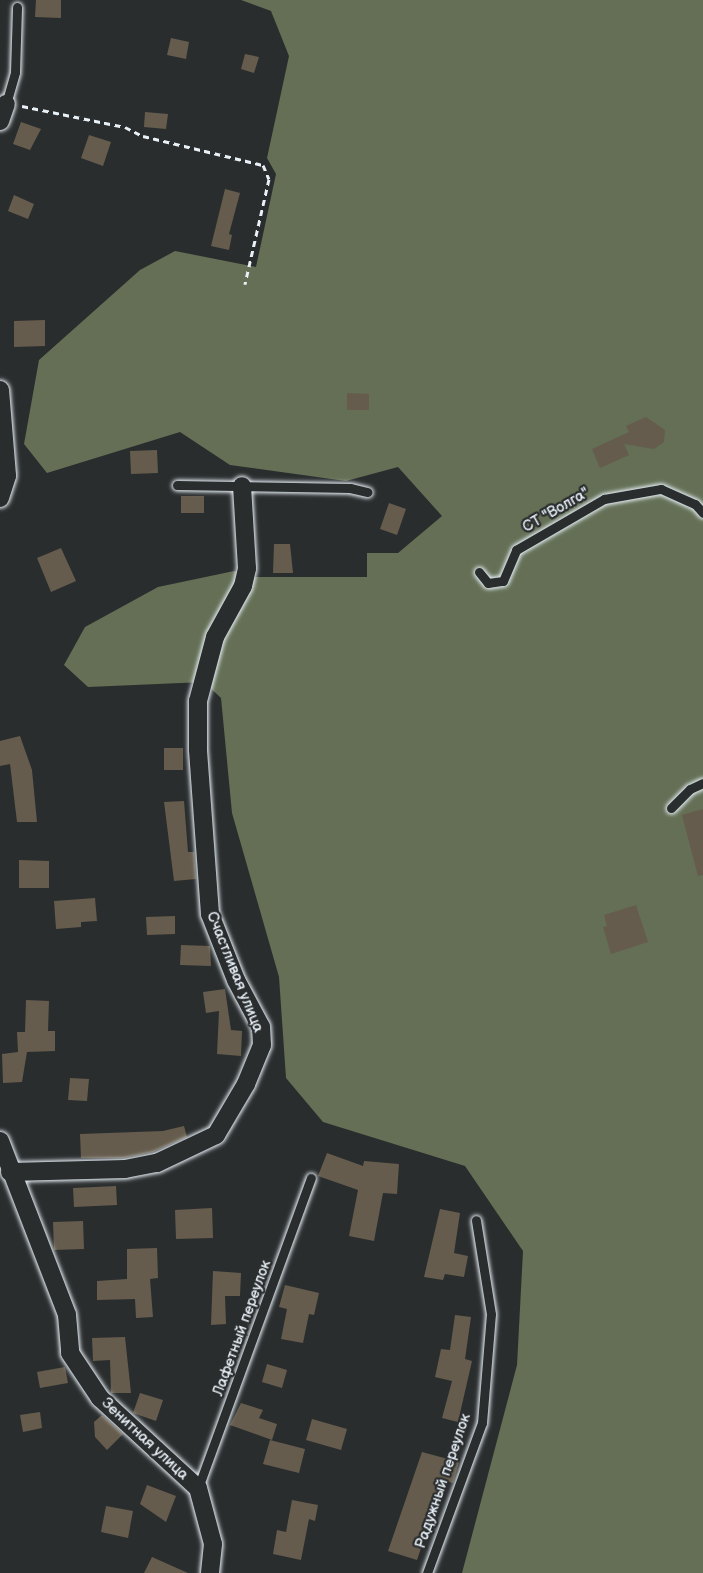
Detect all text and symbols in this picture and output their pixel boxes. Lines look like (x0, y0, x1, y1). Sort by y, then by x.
street label: СТ "Волга" (519, 484, 593, 536)
street label: Счастливая улица (203, 909, 267, 1035)
street label: Лафетный переулок (209, 1258, 275, 1398)
street label: Зенитная улица (98, 1394, 192, 1484)
street label: Радужный переулок (411, 1411, 475, 1551)

